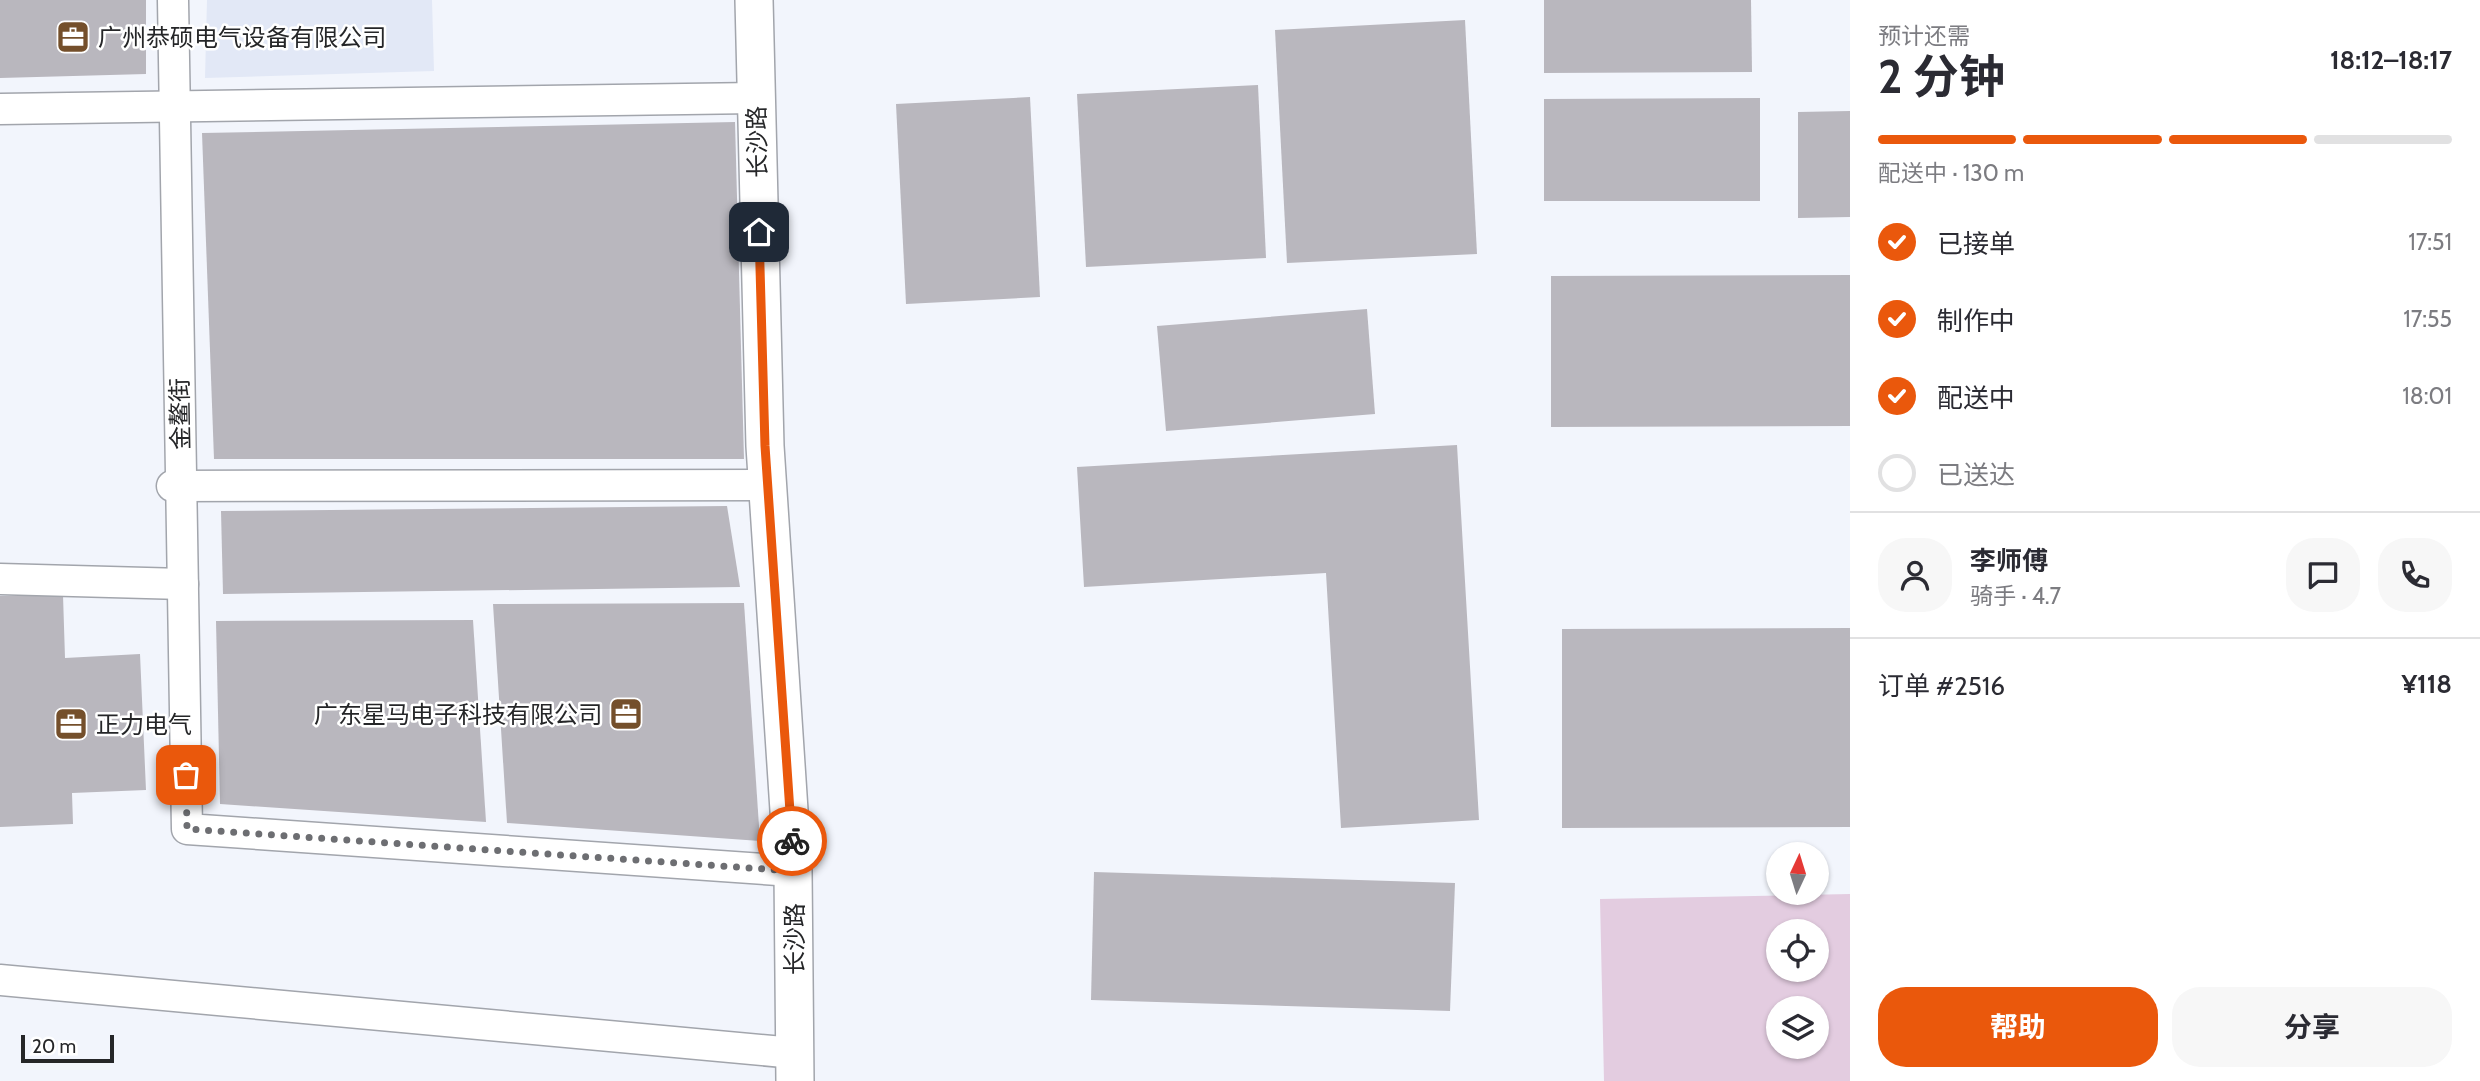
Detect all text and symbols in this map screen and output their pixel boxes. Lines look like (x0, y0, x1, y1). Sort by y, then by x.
office icon: 广州恭硕电气设备有限公司 (54, 18, 92, 56)
text: 预计还需 (1878, 22, 1970, 50)
place label: 广州恭硕电气设备有限公司 (98, 23, 386, 52)
text: 18:12–18:17 (2330, 44, 2452, 76)
text: 2 分钟 (1878, 49, 2005, 105)
street label: 长沙路 (742, 106, 772, 178)
text: 配送中 · 130 m (1878, 159, 2024, 187)
pin (729, 202, 789, 262)
icon: home (740, 213, 778, 251)
icon: check (1878, 223, 1916, 261)
text: 已接单 (1937, 228, 2015, 260)
text: 17:51 (2408, 228, 2452, 256)
icon: check (1878, 300, 1916, 338)
text: 制作中 (1937, 305, 2015, 337)
text: 17:55 (2403, 305, 2452, 333)
icon: check (1878, 377, 1916, 415)
street label: 金鳌街 (165, 378, 195, 450)
text: 配送中 (1937, 382, 2015, 414)
text: 18:01 (2402, 382, 2452, 410)
text: 已送达 (1937, 459, 2015, 491)
button: person (1878, 538, 1952, 612)
button: chat (2286, 538, 2360, 612)
button: phone (2378, 538, 2452, 612)
text: 李师傅 (1970, 545, 2048, 577)
text: 骑手 · 4.7 (1970, 582, 2061, 610)
text: ¥118 (2401, 668, 2452, 700)
text: 订单 #2516 (1878, 670, 2005, 702)
office icon: 广东星马电子科技有限公司 (607, 695, 645, 733)
place label: 广东星马电子科技有限公司 (314, 700, 602, 729)
office icon: 正力电气 (52, 705, 90, 743)
place label: 正力电气 (96, 710, 192, 739)
pin (156, 745, 216, 805)
icon: bag (167, 756, 205, 794)
courier (757, 806, 827, 876)
icon: bike (773, 822, 811, 860)
north arrow (1766, 842, 1829, 905)
map controls (1766, 842, 1829, 1059)
street label: 长沙路 (780, 903, 809, 975)
button: locate (1766, 919, 1829, 982)
button: 帮助 (1878, 987, 2158, 1067)
button: 分享 (2172, 987, 2452, 1067)
button: layers (1766, 996, 1829, 1059)
scale bar (21, 1032, 114, 1064)
text: 20 m (32, 1035, 76, 1058)

